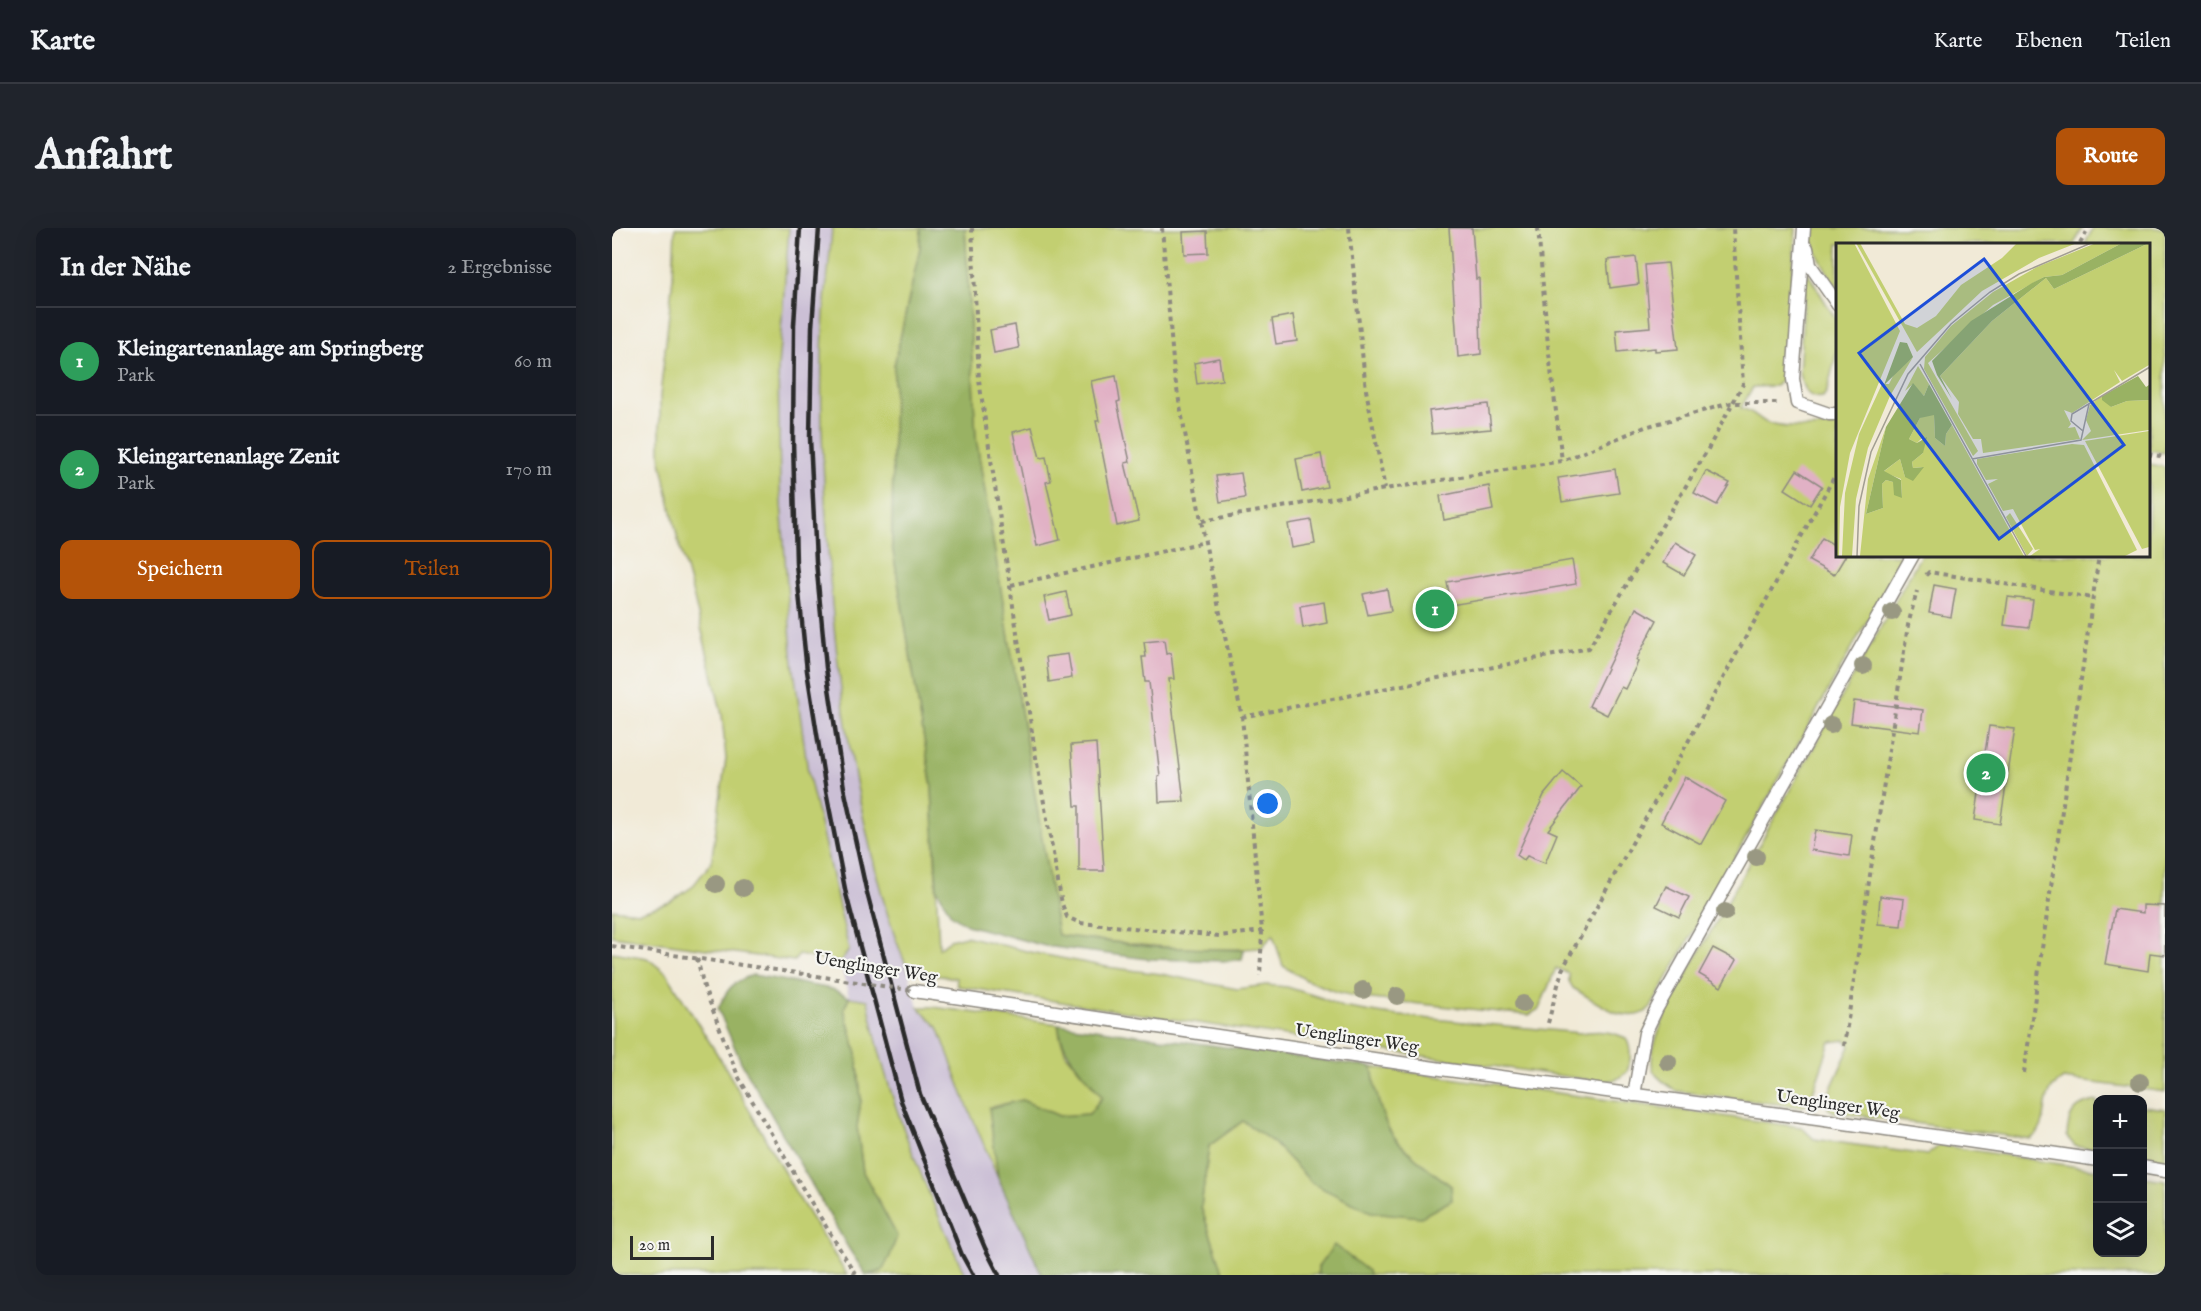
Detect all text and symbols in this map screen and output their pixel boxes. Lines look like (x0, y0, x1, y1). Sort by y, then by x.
text: Karte (30, 24, 95, 59)
text: Karte (1934, 28, 1982, 55)
text: Ebenen (2015, 28, 2083, 55)
text: Teilen (2116, 28, 2171, 55)
button: Route (2056, 128, 2165, 185)
text: Anfahrt (36, 130, 172, 183)
inset map (1836, 243, 2150, 556)
text: In der Nähe (60, 251, 191, 284)
text: 2 Ergebnisse (447, 255, 552, 280)
text: Kleingartenanlage am Springberg (117, 335, 423, 363)
text: 1 (76, 349, 83, 374)
text: 60 m (514, 349, 552, 374)
text: Park (117, 363, 155, 388)
text: Kleingartenanlage Zenit (117, 443, 340, 471)
text: 2 (75, 457, 84, 482)
text: 170 m (506, 457, 552, 482)
text: Park (117, 471, 155, 496)
button: Speichern (60, 540, 300, 599)
button: Teilen (312, 540, 552, 599)
pin: 1 (1416, 586, 1454, 632)
pin: 2 (1966, 750, 2006, 796)
your location (1253, 789, 1282, 818)
street label: Uenglinger Weg (812, 947, 939, 990)
street label: Uenglinger Weg (1294, 1019, 1420, 1060)
street label: Uenglinger Weg (1775, 1085, 1901, 1126)
map controls (2093, 1095, 2147, 1257)
button: + (2093, 1095, 2147, 1149)
button: − (2093, 1149, 2147, 1203)
button: layers (2093, 1203, 2147, 1257)
scale bar (630, 1233, 714, 1260)
text: 20 m (639, 1236, 670, 1256)

